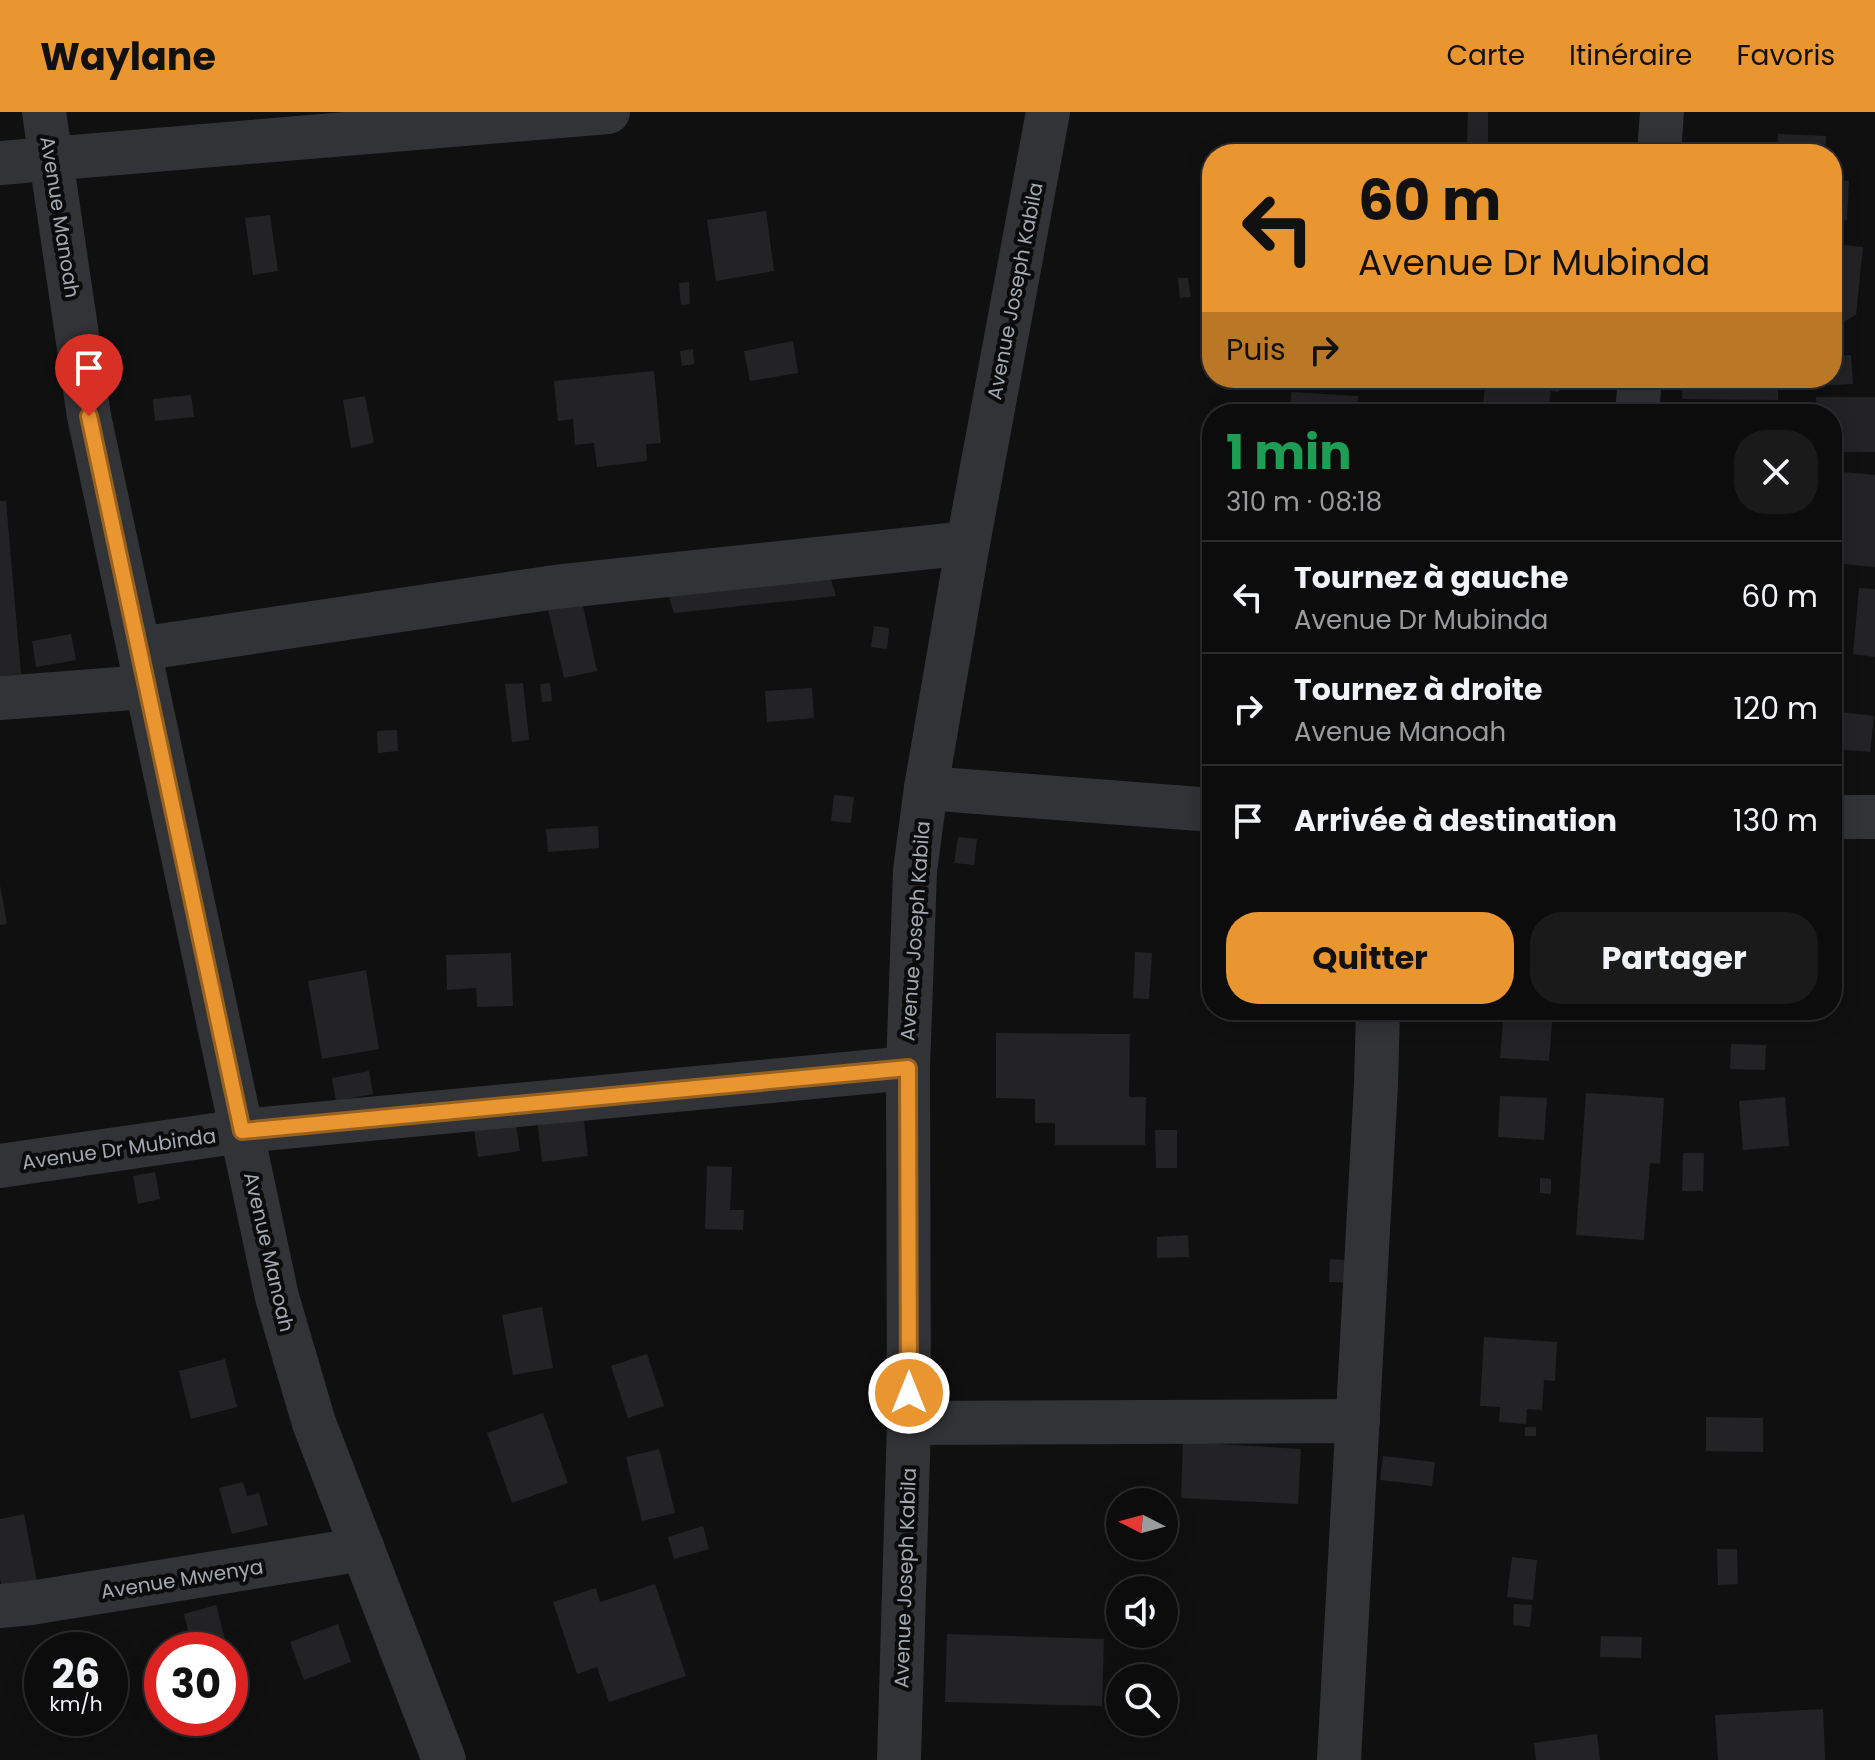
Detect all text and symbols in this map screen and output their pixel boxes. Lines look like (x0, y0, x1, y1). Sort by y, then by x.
text: Waylane (40, 30, 216, 83)
text: Carte (1447, 36, 1525, 75)
text: Itinéraire (1569, 36, 1692, 75)
text: Favoris (1736, 36, 1835, 75)
street label: Avenue Manoah (33, 134, 87, 300)
text: 60 m (1358, 161, 1501, 240)
icon: left (1226, 176, 1330, 280)
street label: Avenue Joseph Kabila (980, 180, 1050, 402)
text: Avenue Dr Mubinda (1358, 237, 1710, 288)
text: Puis (1226, 328, 1286, 371)
icon: right (1302, 328, 1346, 372)
pin (55, 334, 123, 416)
icon: arrive (67, 346, 111, 390)
text: 1 min (1226, 419, 1352, 486)
button: close (1734, 430, 1818, 514)
text: 310 m · 08:18 (1226, 484, 1382, 520)
text: Tournez à gauche (1294, 556, 1568, 599)
icon: left (1226, 575, 1270, 619)
text: 60 m (1741, 575, 1818, 618)
text: Avenue Dr Mubinda (1294, 602, 1548, 638)
text: Tournez à droite (1294, 668, 1542, 711)
icon: right (1226, 687, 1270, 731)
text: 120 m (1733, 687, 1818, 730)
text: Avenue Manoah (1294, 714, 1506, 750)
icon: arrive (1226, 799, 1270, 843)
text: Arrivée à destination (1294, 799, 1617, 842)
text: 130 m (1733, 799, 1818, 842)
street label: Avenue Joseph Kabila (893, 820, 937, 1042)
button: Quitter (1226, 912, 1514, 1004)
button: Partager (1530, 912, 1818, 1004)
street label: Avenue Dr Mubinda (20, 1122, 218, 1176)
street label: Avenue Manoah (237, 1169, 301, 1335)
position arrow (867, 1351, 951, 1435)
street label: Avenue Joseph Kabila (887, 1467, 923, 1689)
north arrow (1106, 1488, 1178, 1560)
map controls (1106, 1488, 1178, 1736)
street label: Avenue Mwenya (99, 1552, 265, 1606)
button: sound (1106, 1576, 1178, 1648)
speed limit sign: 30 (144, 1632, 248, 1736)
text: 26 (52, 1646, 100, 1702)
button: search (1106, 1664, 1178, 1736)
text: km/h (49, 1690, 103, 1718)

